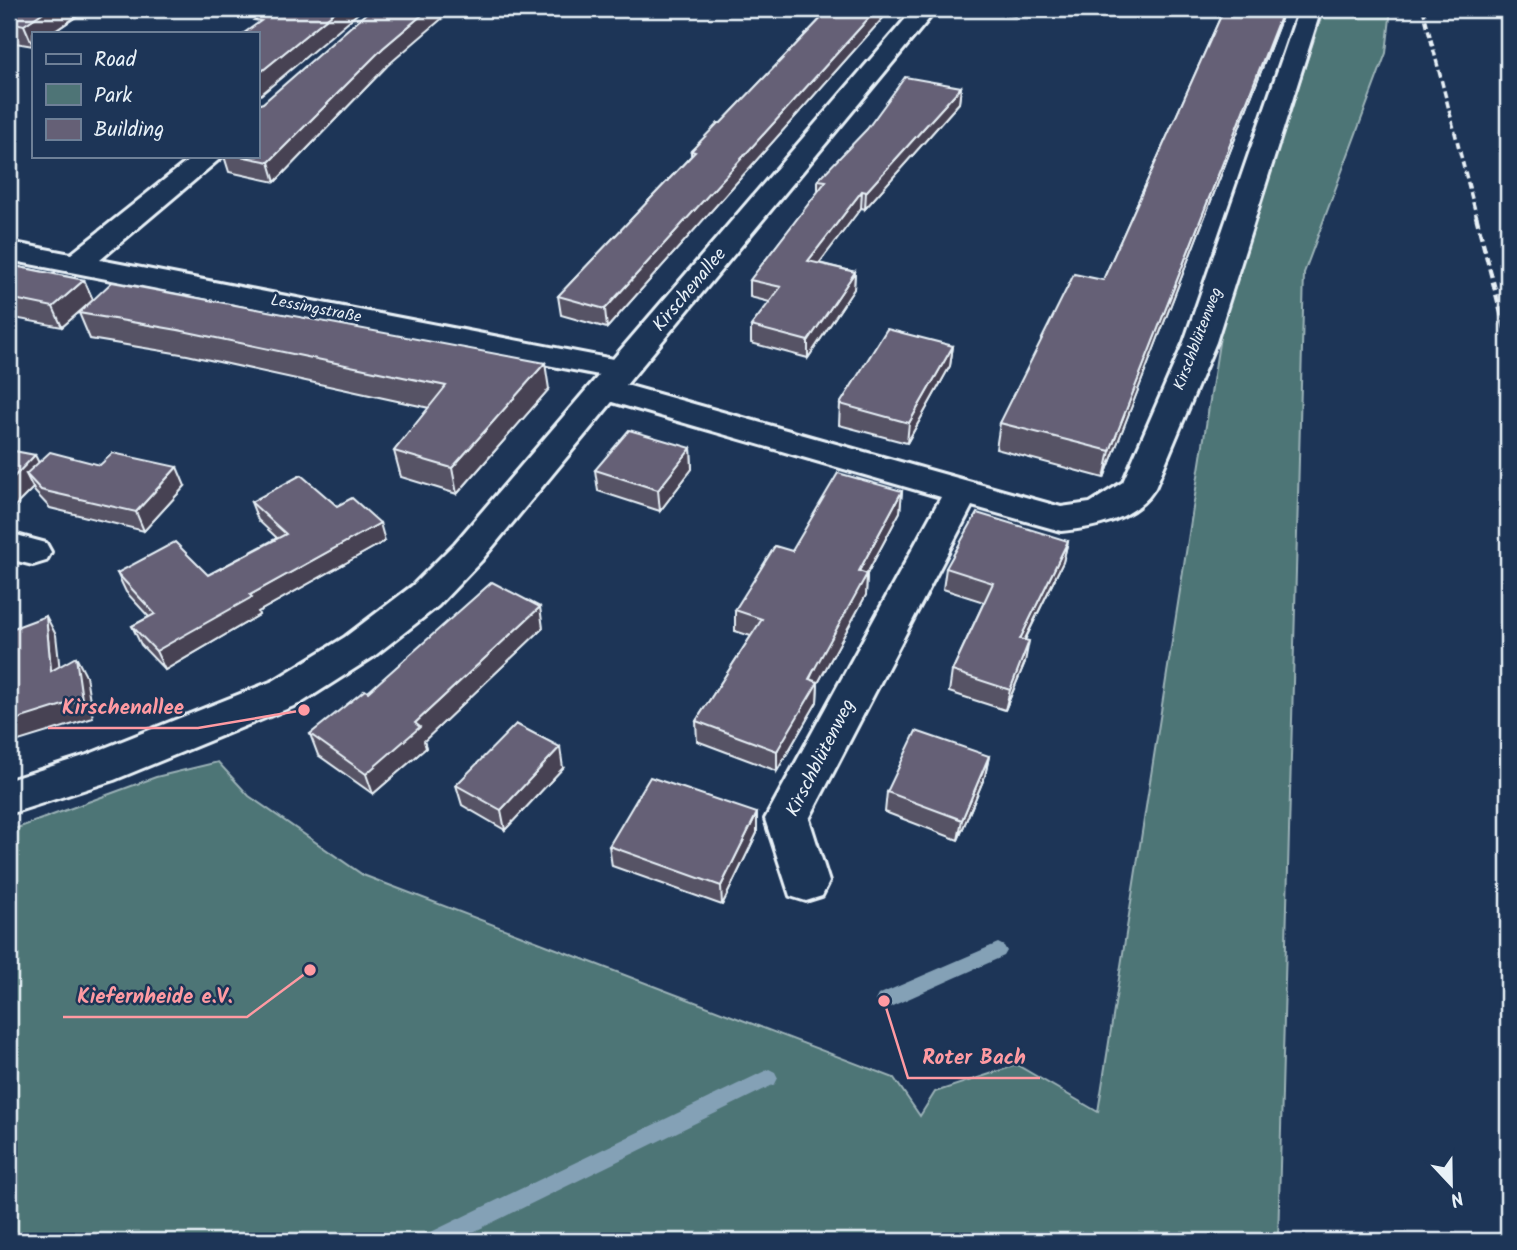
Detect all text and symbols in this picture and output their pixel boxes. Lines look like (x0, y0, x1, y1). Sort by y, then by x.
legend (32, 32, 259, 158)
text: Road (94, 44, 137, 77)
text: Park (94, 80, 132, 113)
text: Building (94, 114, 164, 147)
street label: Kirschenallee (645, 241, 735, 339)
street label: Kirschblütenweg (1167, 284, 1229, 394)
street label: Lessingstraße (269, 288, 363, 330)
callout: Kirschenallee (48, 686, 198, 728)
text: Kirschenallee (62, 692, 184, 725)
street label: Kirschblütenweg (778, 694, 864, 822)
callout: Kiefernheide e.V. (63, 975, 247, 1017)
text: Kiefernheide e.V. (77, 981, 233, 1014)
callout: Roter Bach (908, 1036, 1040, 1078)
text: Roter Bach (922, 1042, 1026, 1075)
north arrow (1416, 1148, 1486, 1218)
text: N (1445, 1182, 1468, 1214)

